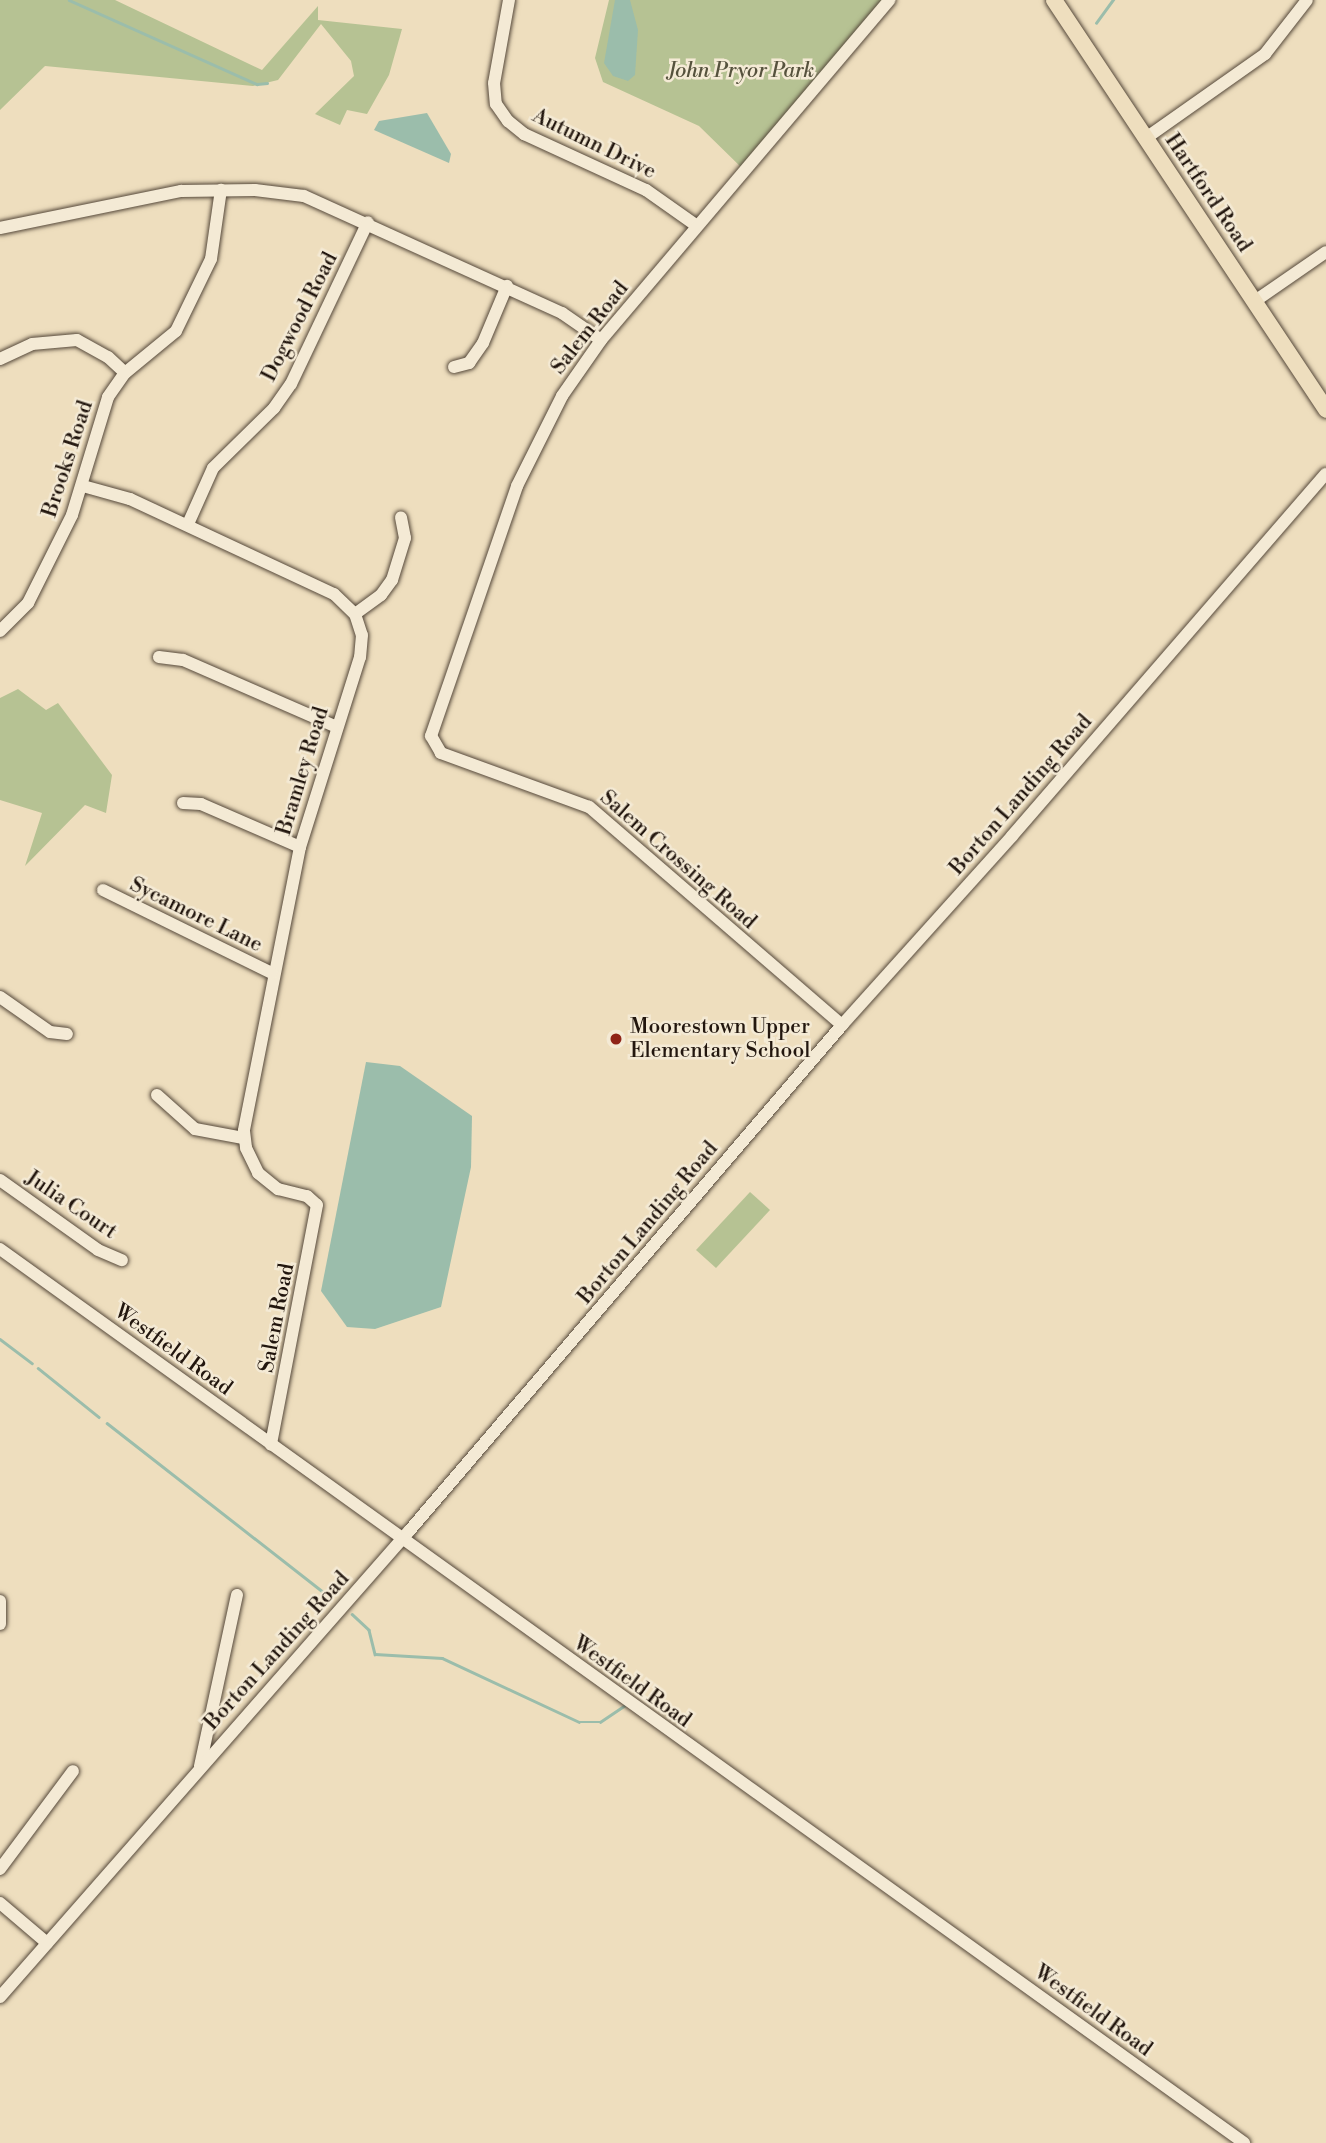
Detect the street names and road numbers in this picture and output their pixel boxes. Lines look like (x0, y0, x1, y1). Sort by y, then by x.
street label: Autumn Drive (528, 103, 660, 185)
street label: Hartford Road (1159, 129, 1257, 257)
street label: Dogwood Road (257, 248, 343, 386)
street label: Salem Road (546, 277, 634, 379)
street label: Brooks Road (37, 397, 99, 521)
street label: Bramley Road (272, 704, 334, 838)
street label: Borton Landing Road (944, 710, 1098, 880)
street label: Salem Crossing Road (595, 785, 761, 935)
street label: Sycamore Lane (126, 872, 266, 958)
street label: Borton Landing Road (573, 1137, 723, 1309)
street label: Julia Court (21, 1165, 121, 1245)
street label: Salem Road (254, 1261, 300, 1375)
street label: Westfield Road (109, 1299, 237, 1401)
street label: Borton Landing Road (199, 1567, 355, 1735)
street label: Westfield Road (568, 1631, 696, 1733)
street label: Westfield Road (1029, 1960, 1157, 2062)

